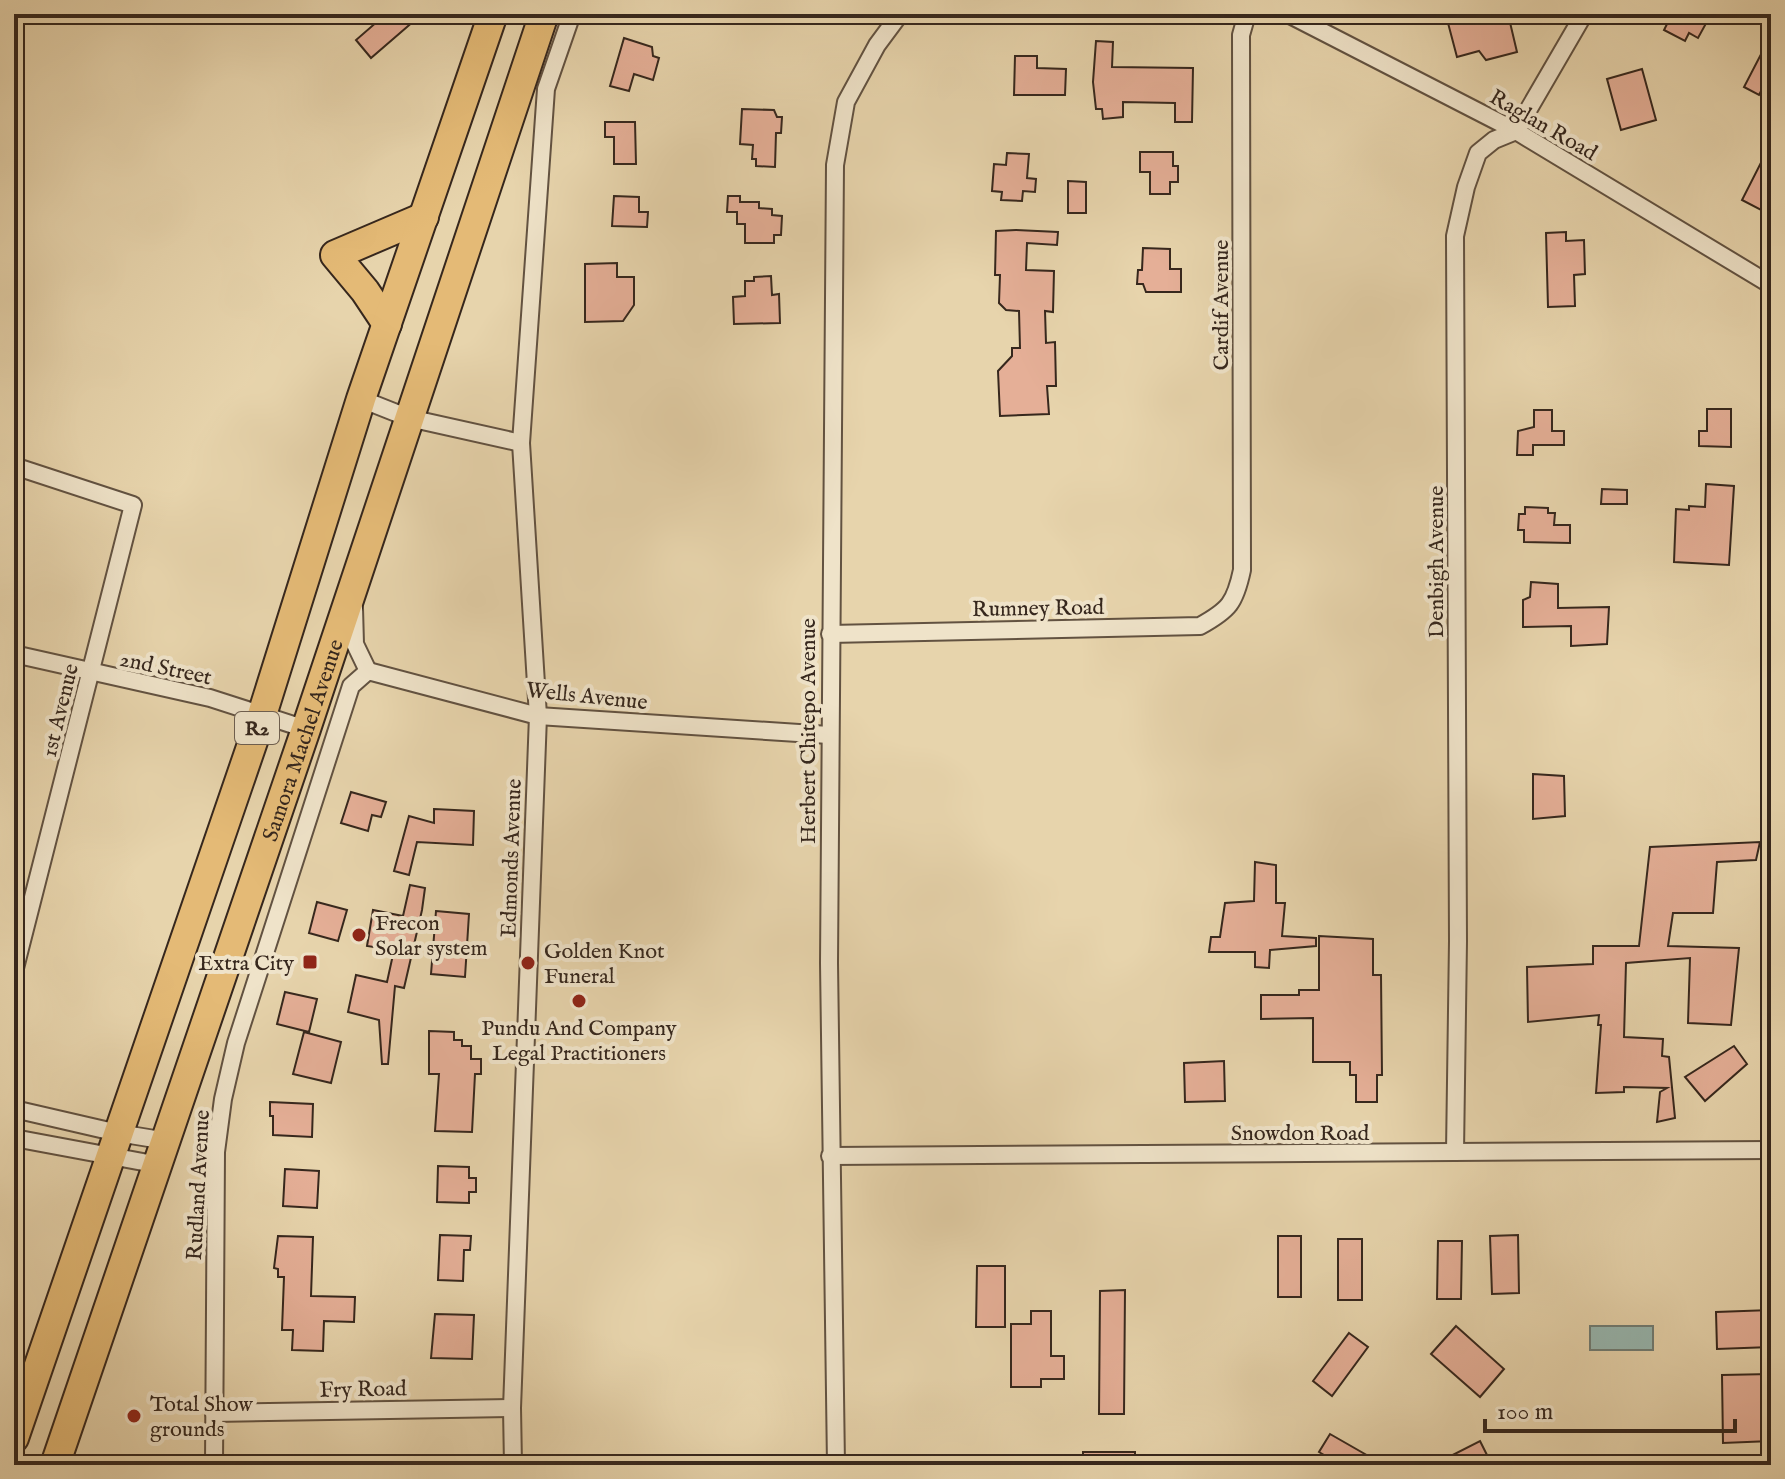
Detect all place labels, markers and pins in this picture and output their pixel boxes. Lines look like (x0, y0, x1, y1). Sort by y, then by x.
place label: Frecon Solar system (375, 910, 487, 963)
marker: Frecon Solar system (350, 926, 368, 944)
place label: Golden Knot Funeral (544, 938, 665, 991)
place label: Extra City (198, 950, 294, 978)
marker: Extra City (301, 953, 319, 971)
marker: Golden Knot Funeral (519, 954, 537, 972)
marker: Pundu And Company Legal Practitioners (570, 992, 588, 1010)
place label: Pundu And Company Legal Practitioners (481, 1015, 677, 1068)
place label: Total Show grounds (150, 1391, 253, 1444)
marker: Total Show grounds (125, 1407, 143, 1425)

